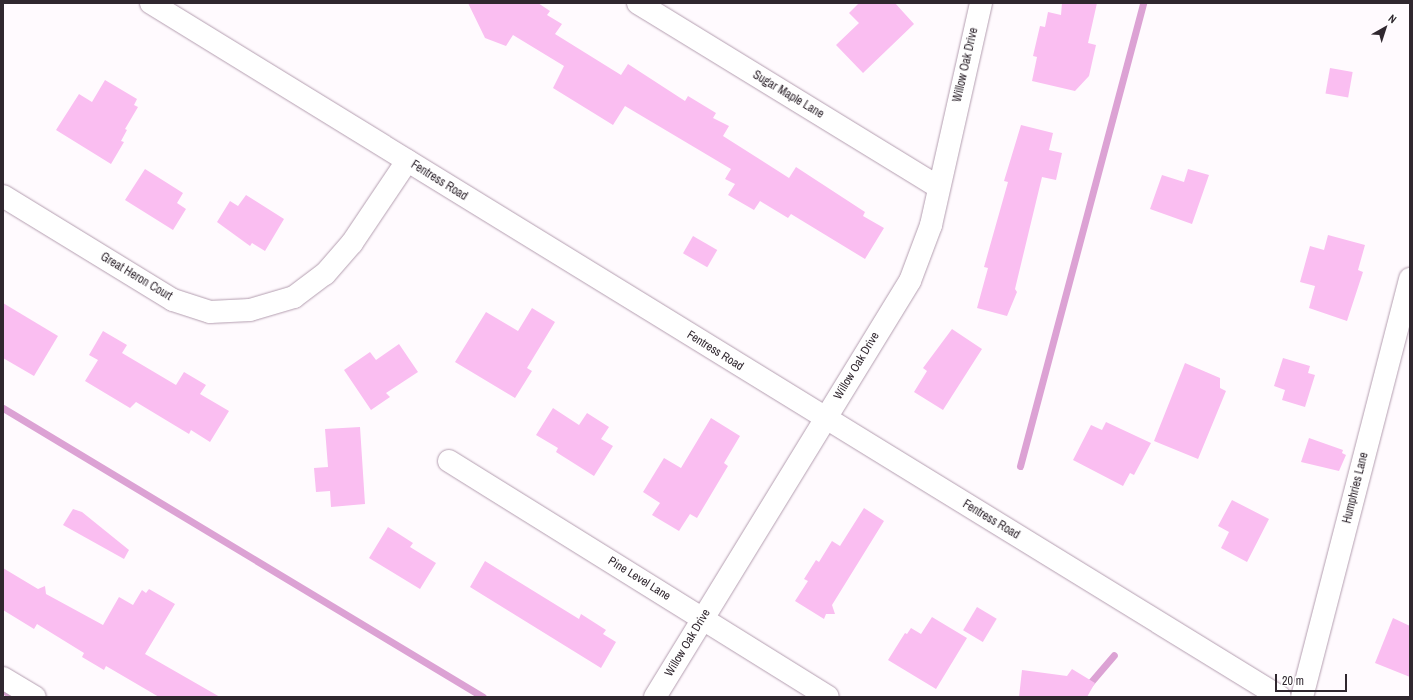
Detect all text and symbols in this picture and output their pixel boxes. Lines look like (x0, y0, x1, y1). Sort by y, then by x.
north arrow (1365, 8, 1405, 48)
text: N (1386, 11, 1399, 26)
street label: Willow Oak Drive (950, 26, 982, 104)
street label: Sugar Maple Lane (750, 68, 826, 122)
street label: Fentress Road (408, 158, 470, 204)
street label: Great Heron Court (98, 250, 174, 304)
street label: Fentress Road (684, 328, 746, 374)
street label: Willow Oak Drive (831, 330, 883, 402)
street label: Humphries Lane (1340, 451, 1372, 525)
street label: Fentress Road (960, 497, 1022, 543)
street label: Pine Level Lane (605, 554, 673, 604)
street label: Willow Oak Drive (662, 607, 714, 679)
scale bar (1277, 666, 1349, 692)
text: 20 m (1282, 673, 1304, 689)

